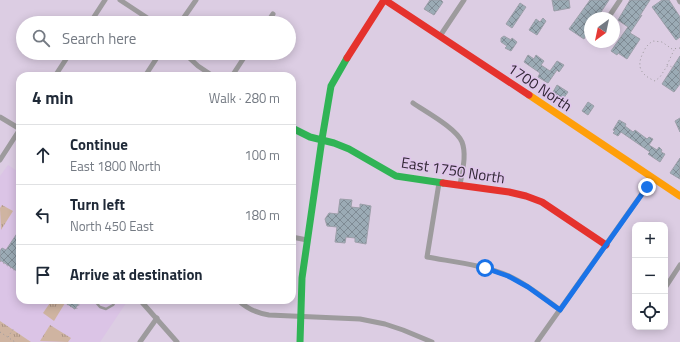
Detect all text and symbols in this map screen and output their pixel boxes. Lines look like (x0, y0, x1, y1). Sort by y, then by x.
north arrow (584, 12, 620, 48)
search box (16, 16, 296, 60)
icon: search (30, 27, 52, 49)
text: Search here (62, 27, 136, 50)
street label: 1700 North (503, 57, 577, 117)
text: 4 min (32, 85, 73, 111)
text: Walk · 280 m (209, 88, 280, 108)
text: Continue (70, 133, 128, 156)
icon: ahead (32, 144, 54, 166)
text: 100 m (244, 145, 280, 165)
street label: East 1750 North (399, 150, 507, 190)
text: East 1800 North (70, 156, 161, 176)
route end (638, 178, 656, 196)
text: Turn left (70, 193, 125, 216)
icon: left (32, 204, 54, 226)
text: 180 m (244, 205, 280, 225)
text: North 450 East (70, 216, 154, 236)
map controls (632, 222, 668, 330)
button: + (632, 222, 668, 258)
button: − (632, 258, 668, 294)
route start (476, 259, 494, 277)
text: Arrive at destination (70, 263, 203, 286)
icon: arrive (32, 264, 54, 286)
button: locate (632, 294, 668, 330)

